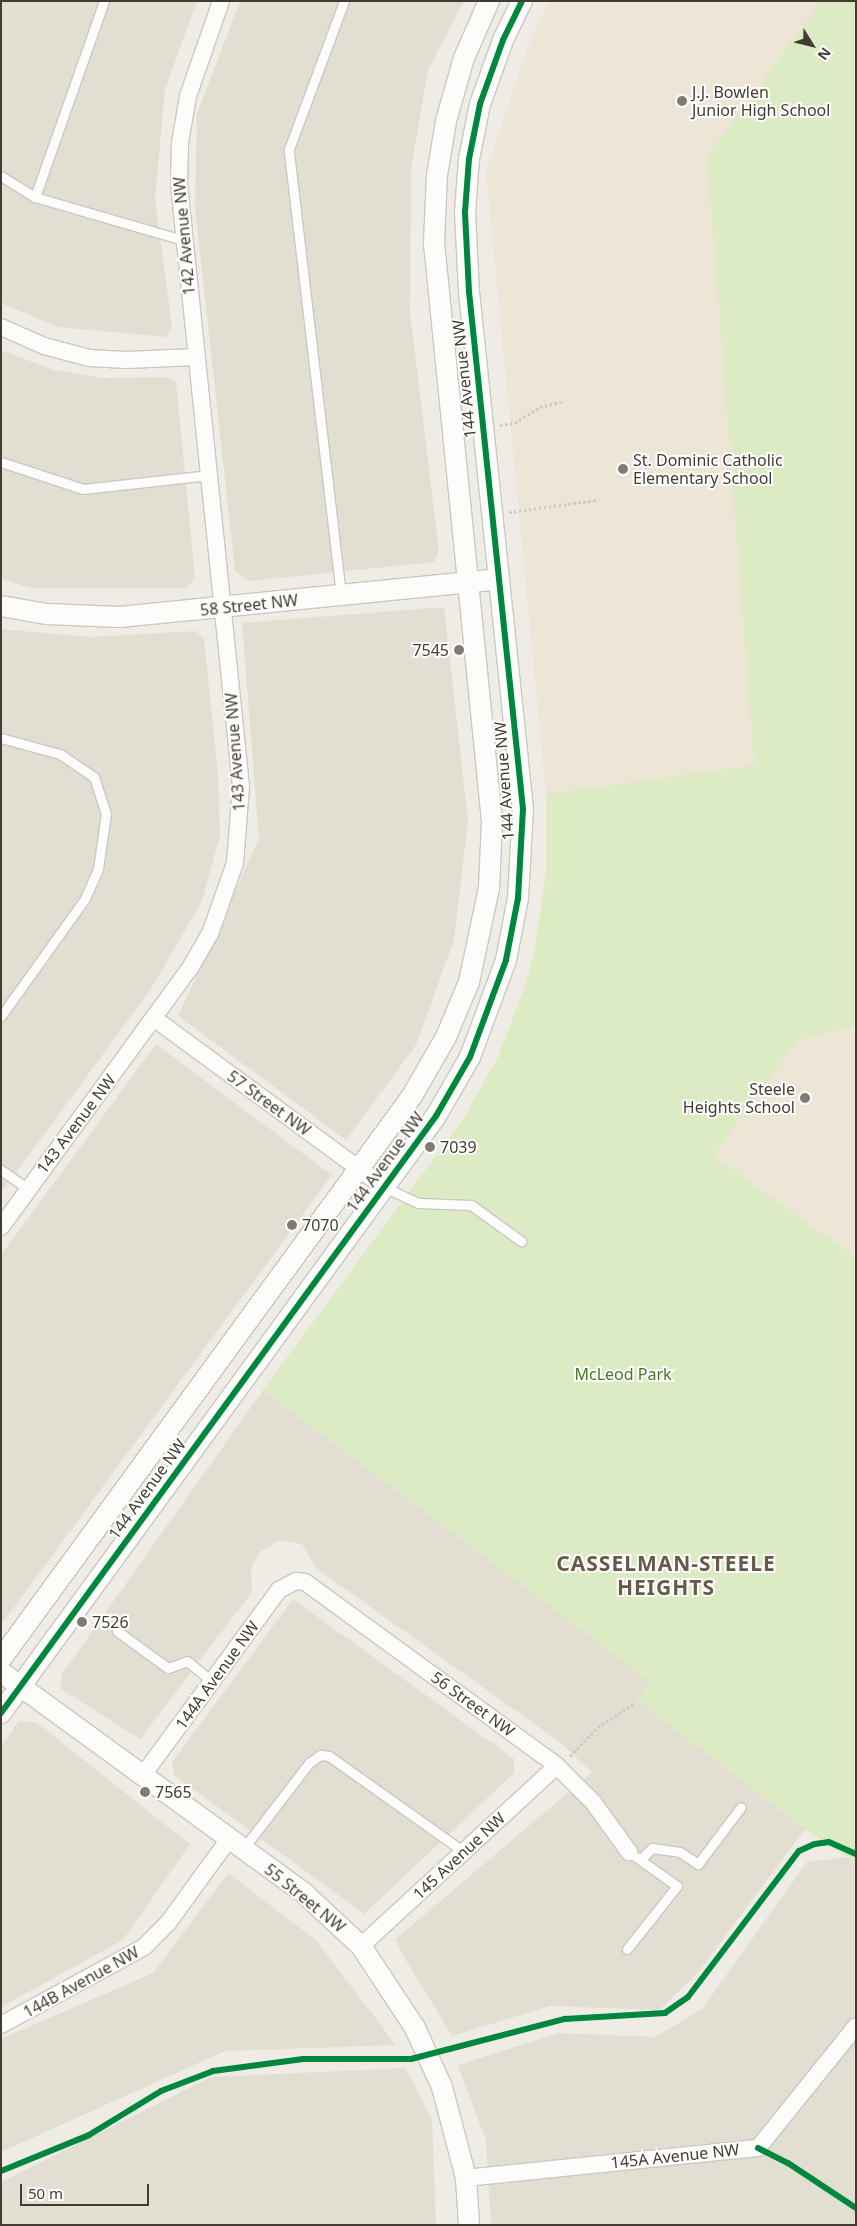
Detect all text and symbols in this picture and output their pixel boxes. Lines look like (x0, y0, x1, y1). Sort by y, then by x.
north arrow (787, 20, 837, 70)
text: N (814, 44, 836, 64)
place label: J.J. Bowlen Junior High School (692, 82, 830, 120)
marker: J.J. Bowlen Junior High School (676, 95, 688, 107)
street label: 142 Avenue NW (169, 176, 199, 296)
street label: 144 Avenue NW (448, 319, 480, 439)
place label: St. Dominic Catholic Elementary School (633, 450, 783, 488)
marker: St. Dominic Catholic Elementary School (617, 463, 629, 475)
street label: 58 Street NW (199, 590, 299, 620)
place label: 7545 (412, 640, 449, 660)
marker: 7545 (453, 644, 465, 656)
street label: 143 Avenue NW (221, 692, 249, 812)
street label: 144 Avenue NW (490, 721, 518, 841)
street label: 57 Street NW (224, 1066, 314, 1140)
street label: 143 Avenue NW (33, 1071, 119, 1177)
place label: Steele Heights School (683, 1079, 795, 1117)
marker: Steele Heights School (799, 1092, 811, 1104)
street label: 144 Avenue NW (342, 1108, 428, 1216)
place label: 7039 (440, 1137, 477, 1157)
marker: 7039 (424, 1141, 436, 1153)
place label: 7070 (302, 1215, 339, 1235)
marker: 7070 (286, 1219, 298, 1231)
park label: McLeod Park (574, 1364, 672, 1384)
street label: 144 Avenue NW (104, 1435, 190, 1543)
district label: CASSELMAN-STEELE HEIGHTS (554, 1550, 778, 1600)
place label: 7526 (92, 1612, 129, 1632)
marker: 7526 (76, 1616, 88, 1628)
street label: 144A Avenue NW (171, 1617, 263, 1733)
street label: 56 Street NW (428, 1667, 518, 1741)
place label: 7565 (155, 1782, 192, 1802)
marker: 7565 (139, 1786, 151, 1798)
street label: 145 Avenue NW (409, 1808, 509, 1904)
street label: 55 Street NW (261, 1860, 349, 1936)
street label: 144B Avenue NW (20, 1942, 142, 2022)
street label: 145A Avenue NW (610, 2140, 740, 2172)
scale bar (22, 2174, 151, 2206)
text: 50 m (28, 2183, 63, 2203)

